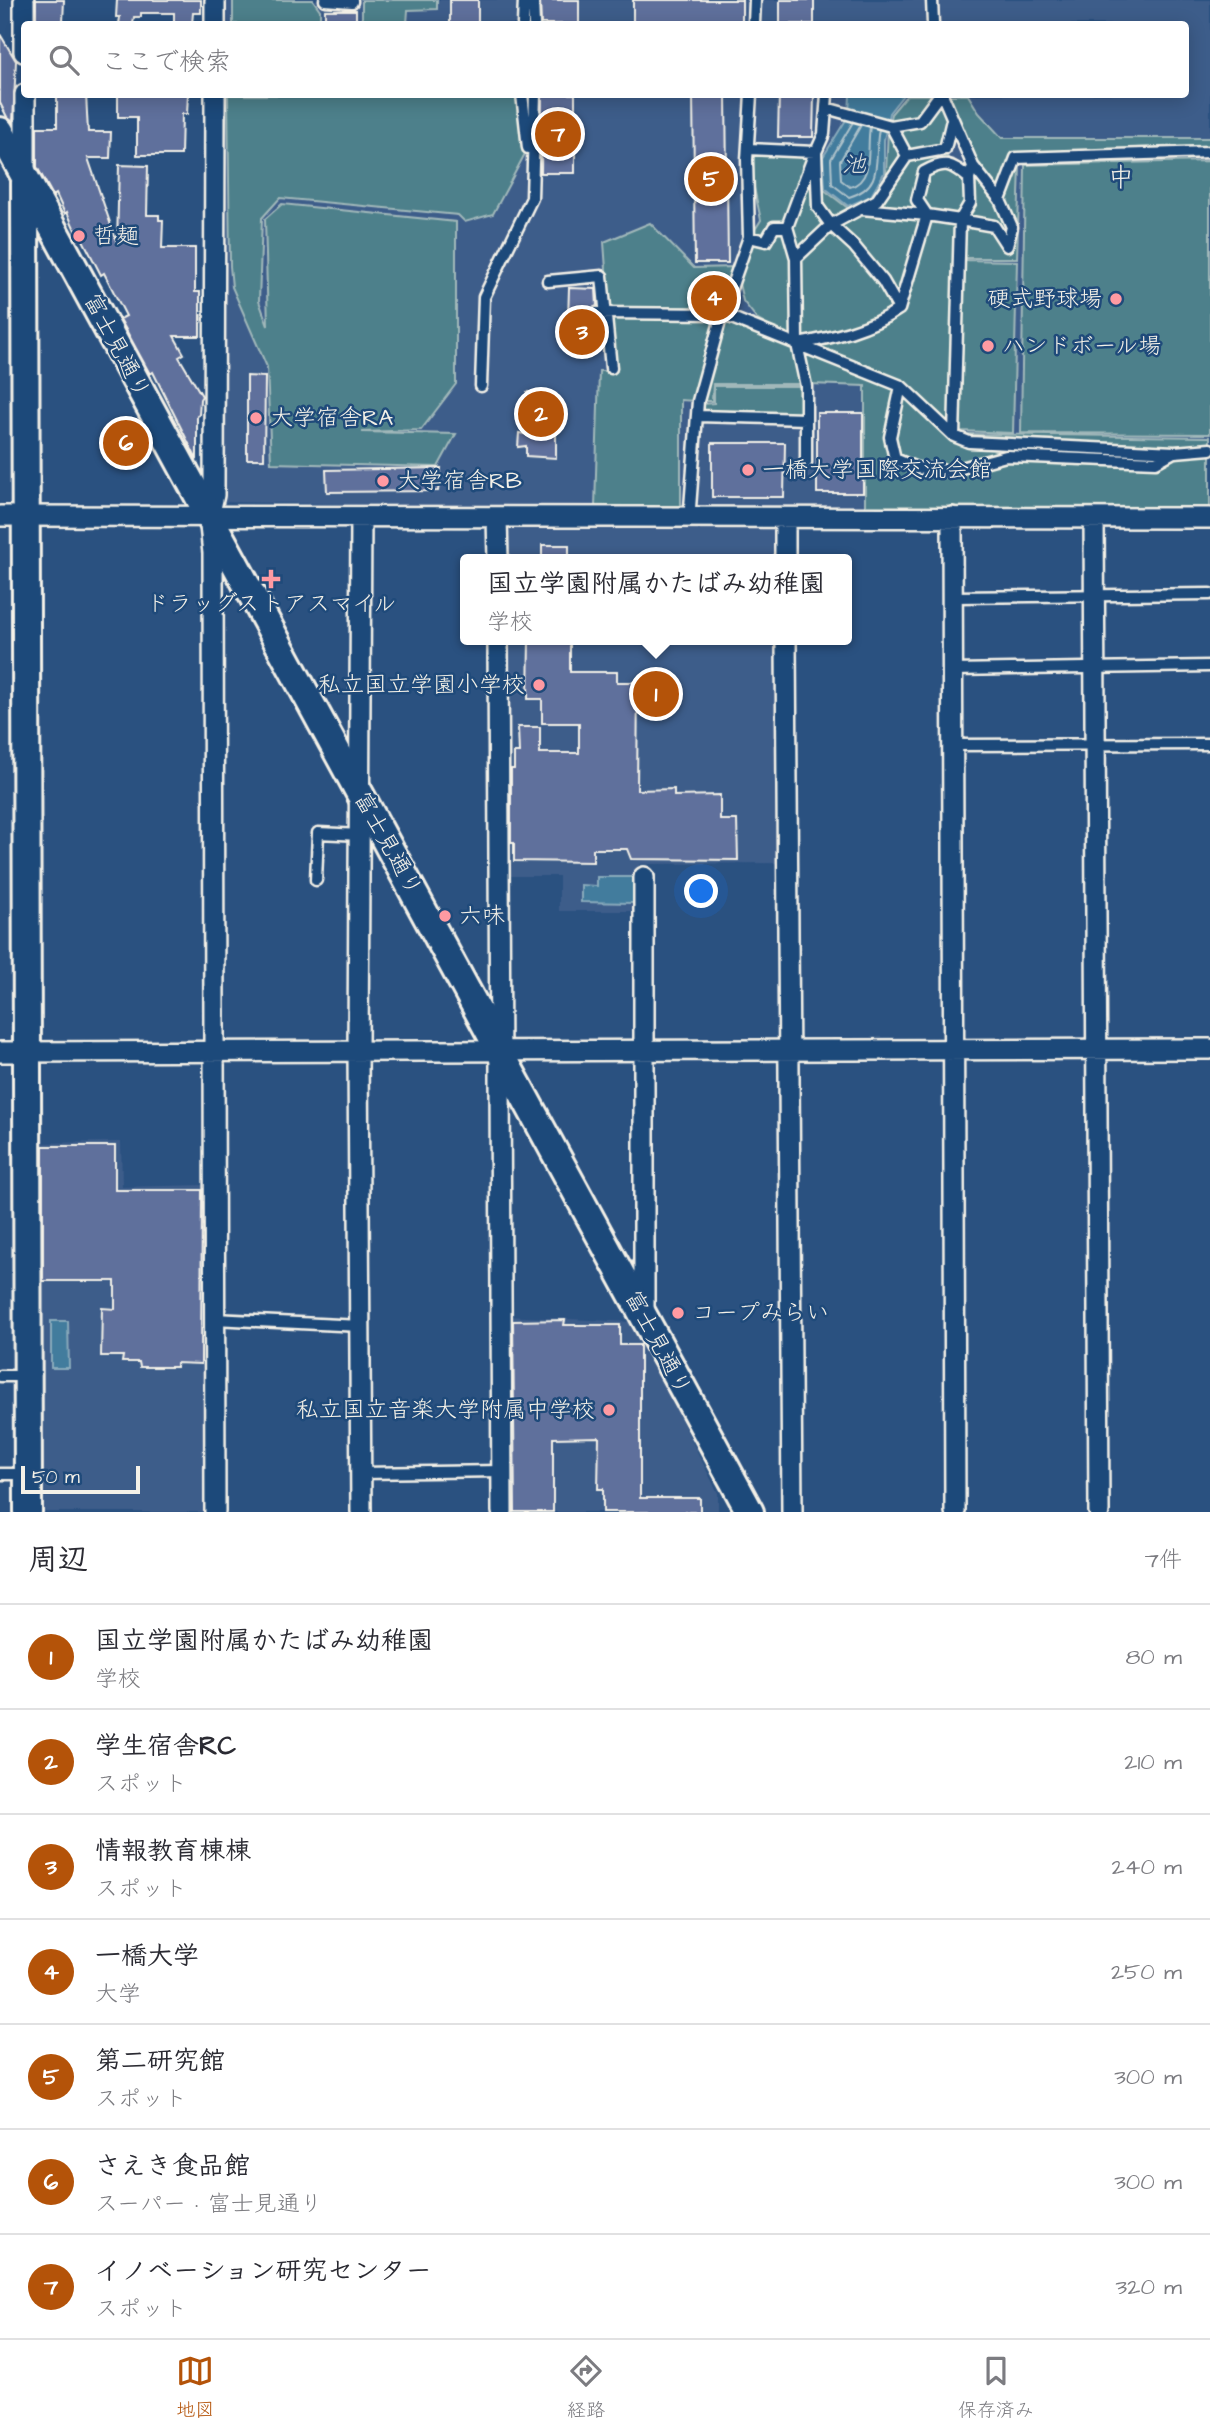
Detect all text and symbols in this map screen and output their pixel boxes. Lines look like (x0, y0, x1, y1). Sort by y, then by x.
search box (21, 21, 1189, 98)
icon: search (45, 41, 83, 79)
text: ここで検索 (101, 44, 231, 80)
pin: 7 (535, 108, 581, 160)
water label: 池 (842, 148, 867, 182)
pin: 5 (688, 153, 734, 205)
district label: 中 (1108, 160, 1134, 196)
place label: 哲麺 (93, 220, 139, 252)
marker: 哲麺 (71, 228, 87, 244)
pin: 4 (691, 272, 737, 324)
place label: 硬式野球場 (987, 283, 1102, 315)
street label: 富士見通り (76, 288, 158, 404)
marker: 硬式野球場 (1108, 291, 1124, 307)
pin: 3 (559, 306, 605, 358)
place label: ハンドボール場 (1002, 330, 1161, 362)
marker: ハンドボール場 (980, 338, 996, 354)
pin: 2 (518, 388, 564, 440)
place label: 大学宿舎RA (270, 402, 393, 434)
marker: 大学宿舎RA (248, 410, 264, 426)
pin: 6 (103, 417, 149, 469)
place label: 一橋大学国際交流会館 (762, 454, 992, 486)
marker: 一橋大学国際交流会館 (740, 462, 756, 478)
place label: 大学宿舎RB (397, 465, 522, 497)
marker: 大学宿舎RB (375, 473, 391, 489)
popup (460, 554, 852, 645)
text: 国立学園附属かたばみ幼稚園 (487, 566, 825, 602)
marker: ドラッグストアスマイル (263, 571, 279, 587)
place label: ドラッグストアスマイル (146, 588, 396, 620)
text: 学校 (487, 606, 533, 638)
pin: 1 (633, 668, 679, 720)
place label: 私立国立学園小学校 (318, 669, 525, 701)
marker: 私立国立学園小学校 (531, 677, 547, 693)
street label: 富士見通り (346, 786, 430, 902)
your location (684, 874, 718, 908)
place label: 六味 (459, 900, 505, 932)
marker: 六味 (437, 908, 453, 924)
street label: 富士見通り (617, 1285, 699, 1401)
place label: コープみらい (692, 1297, 829, 1329)
marker: コープみらい (670, 1305, 686, 1321)
place label: 私立国立音楽大学附属中学校 (296, 1394, 595, 1426)
marker: 私立国立音楽大学附属中学校 (601, 1402, 617, 1418)
scale bar (21, 1463, 140, 1495)
text: 50 m (32, 1464, 80, 1491)
text: 周辺 (28, 1539, 88, 1581)
text: 7件 (1145, 1544, 1182, 1576)
text: 国立学園附属かたばみ幼稚園 (95, 1623, 433, 1659)
text: 1 (50, 1641, 52, 1673)
text: 80 m (1125, 1641, 1182, 1673)
text: 学校 (95, 1663, 141, 1695)
text: 学生宿舎RC (95, 1728, 236, 1764)
text: 2 (44, 1746, 58, 1778)
text: 210 m (1124, 1746, 1182, 1778)
text: スポット (95, 1768, 187, 1800)
text: 情報教育棟棟 (95, 1833, 251, 1869)
text: 3 (45, 1851, 57, 1883)
text: 240 m (1112, 1851, 1182, 1883)
text: スポット (95, 1873, 187, 1905)
text: 一橋大学 (95, 1938, 199, 1974)
text: 4 (43, 1956, 59, 1988)
text: 250 m (1111, 1956, 1182, 1988)
text: 大学 (95, 1978, 141, 2010)
text: 第二研究館 (95, 2043, 225, 2079)
text: 5 (43, 2061, 59, 2093)
text: 300 m (1114, 2061, 1182, 2093)
text: スポット (95, 2083, 187, 2115)
text: さえき食品館 (95, 2148, 250, 2184)
text: 6 (44, 2166, 58, 2198)
text: 300 m (1114, 2166, 1182, 2198)
text: スーパー · 富士見通り (95, 2188, 323, 2220)
text: イノベーション研究センター (95, 2253, 431, 2289)
text: 7 (44, 2271, 58, 2303)
text: 320 m (1116, 2271, 1182, 2303)
text: スポット (95, 2293, 187, 2325)
tab: 地図 (176, 2352, 214, 2424)
tab: 経路 (567, 2352, 605, 2424)
tab: 保存済み (958, 2352, 1034, 2424)

